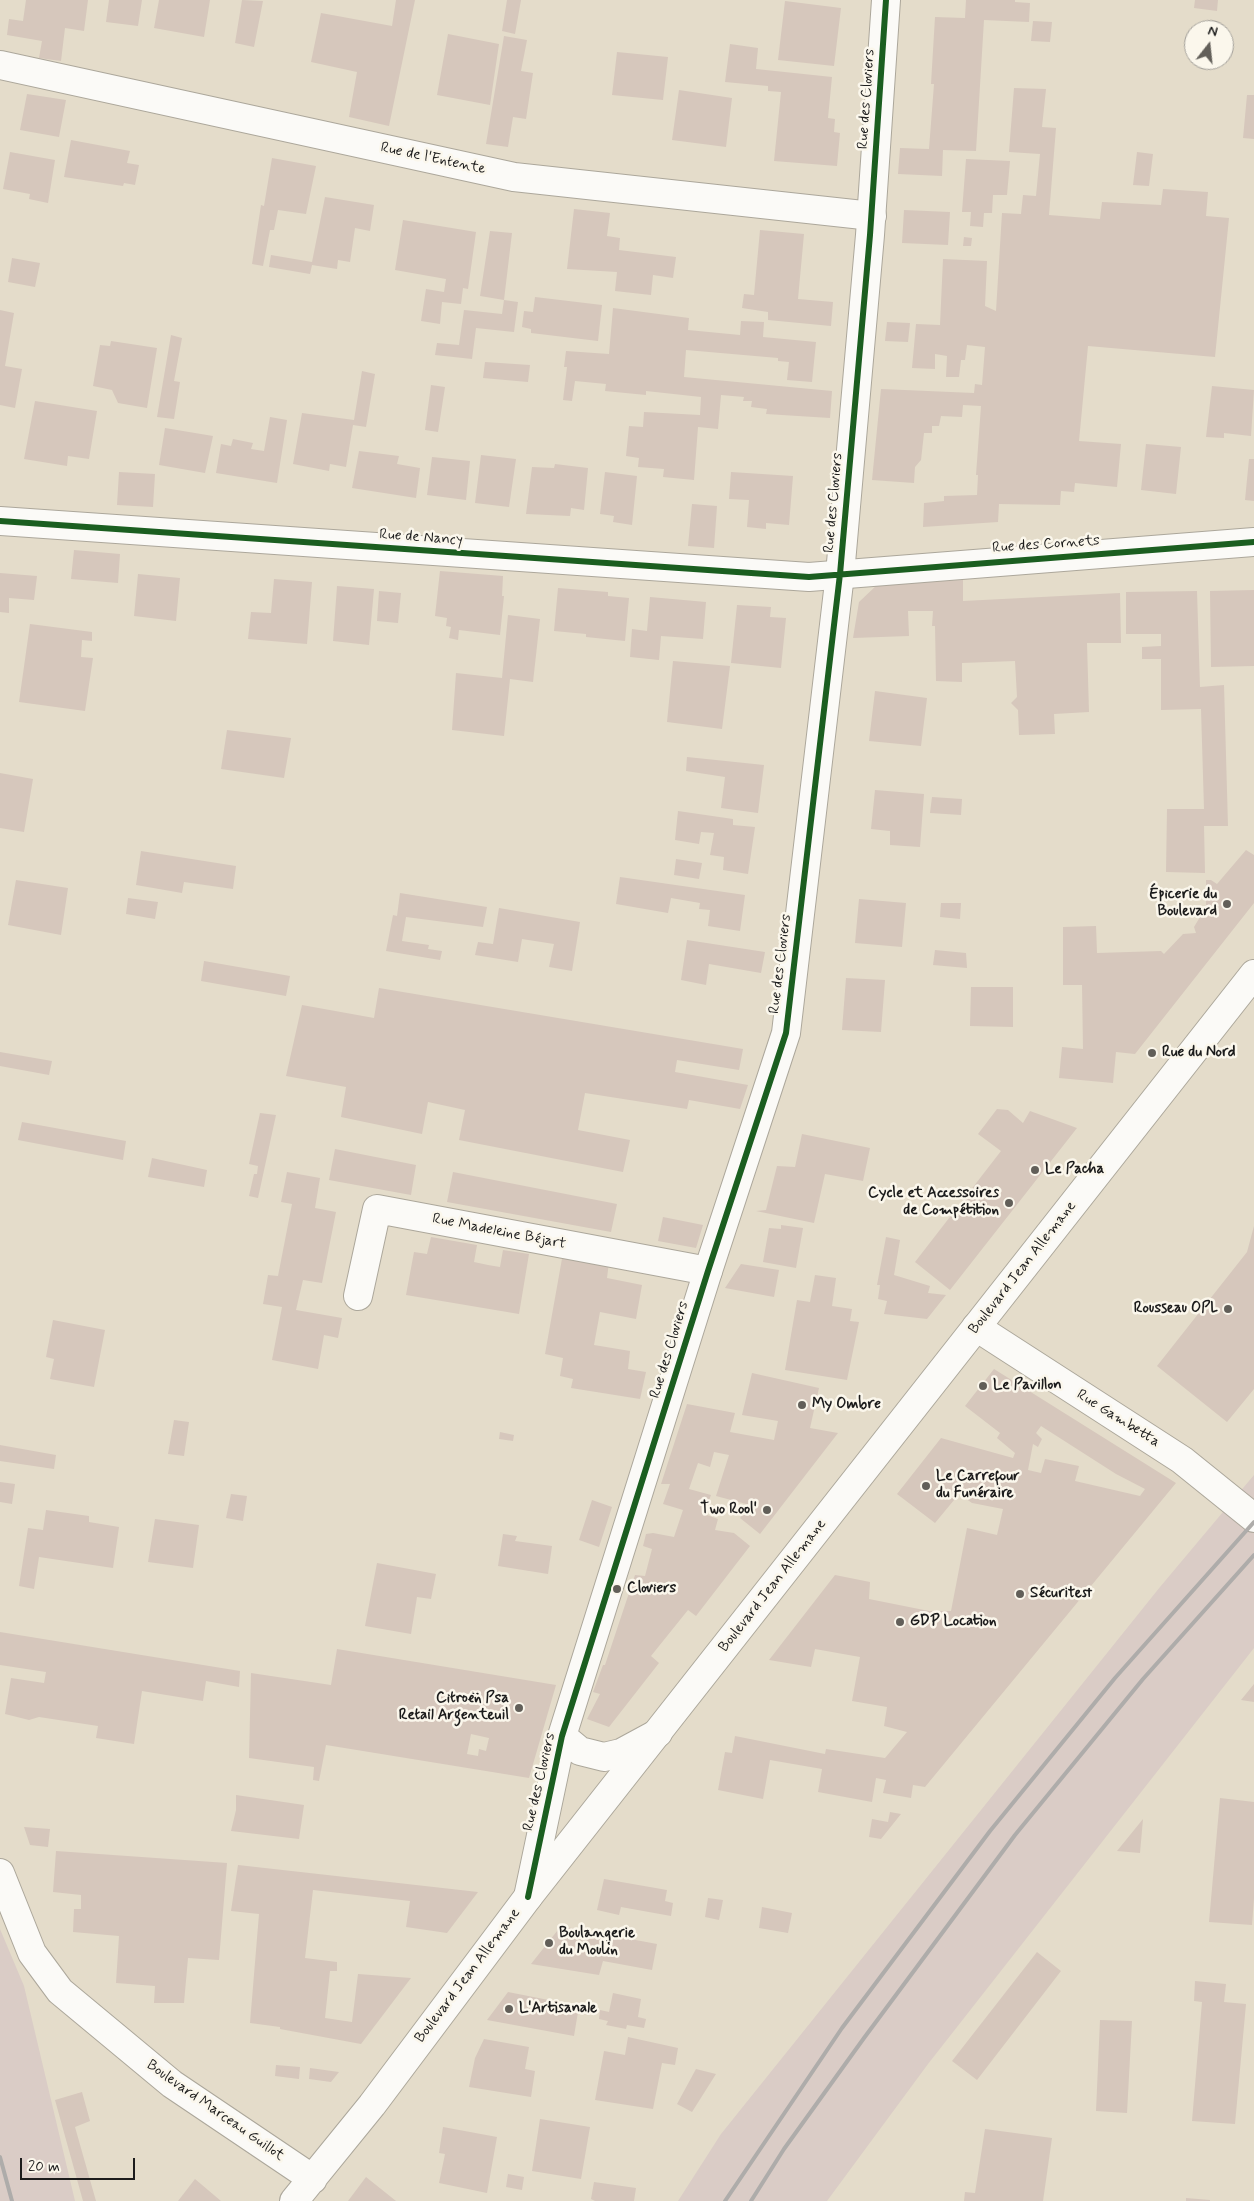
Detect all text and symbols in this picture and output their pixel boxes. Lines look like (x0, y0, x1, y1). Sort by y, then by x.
north arrow (1184, 20, 1234, 70)
text: N (1206, 22, 1220, 41)
street label: Rue des Cloviers (855, 48, 879, 150)
street label: Rue de l'Entente (379, 139, 487, 179)
street label: Rue des Cloviers (821, 452, 847, 554)
street label: Rue de Nancy (379, 526, 463, 550)
street label: Rue des Cornets (992, 532, 1100, 558)
place label: Épicerie du Boulevard (1149, 886, 1217, 921)
marker: Épicerie du Boulevard (1221, 898, 1233, 910)
street label: Rue des Cloviers (766, 913, 796, 1015)
place label: Rue du Nord (1162, 1044, 1236, 1062)
marker: Rue du Nord (1146, 1047, 1158, 1059)
place label: Le Pacha (1045, 1161, 1104, 1179)
marker: Le Pacha (1029, 1164, 1041, 1176)
place label: Cycle et Accessoires de Compétition (868, 1185, 999, 1220)
marker: Cycle et Accessoires de Compétition (1003, 1197, 1015, 1209)
street label: Boulevard Jean Allemane (965, 1198, 1081, 1338)
street label: Rue Madeleine Béjart (431, 1210, 567, 1254)
street label: Rue des Cloviers (647, 1299, 693, 1401)
place label: Rousseau OPL (1134, 1300, 1218, 1318)
marker: Rousseau OPL (1222, 1303, 1234, 1315)
place label: Le Pavillon (993, 1377, 1062, 1395)
marker: Le Pavillon (977, 1380, 989, 1392)
street label: Rue Gambetta (1073, 1386, 1163, 1452)
place label: My Ombre (812, 1396, 881, 1414)
marker: My Ombre (796, 1399, 808, 1411)
place label: Le Carrefour du Funéraire (936, 1468, 1020, 1503)
marker: Le Carrefour du Funéraire (920, 1480, 932, 1492)
place label: Two Rool' (700, 1501, 757, 1519)
marker: Two Rool' (761, 1504, 773, 1516)
street label: Boulevard Jean Allemane (715, 1516, 831, 1656)
place label: Cloviers (627, 1580, 676, 1598)
marker: Cloviers (611, 1583, 623, 1595)
place label: Sécuritest (1030, 1585, 1092, 1603)
marker: Sécuritest (1014, 1588, 1026, 1600)
place label: GDP Location (910, 1613, 996, 1631)
marker: GDP Location (894, 1616, 906, 1628)
place label: Citroën Psa Retail Argenteuil (399, 1690, 509, 1725)
marker: Citroën Psa Retail Argenteuil (513, 1702, 525, 1714)
street label: Rue des Cloviers (520, 1731, 560, 1833)
street label: Boulevard Jean Allemane (411, 1905, 525, 2047)
place label: Boulangerie du Moulin (559, 1925, 635, 1960)
marker: Boulangerie du Moulin (543, 1937, 555, 1949)
place label: L'Artisanale (519, 2000, 597, 2018)
marker: L'Artisanale (503, 2003, 515, 2015)
street label: Boulevard Marceau Guillot (143, 2057, 287, 2165)
scale bar (22, 2148, 138, 2180)
text: 20 m (28, 2157, 60, 2177)

